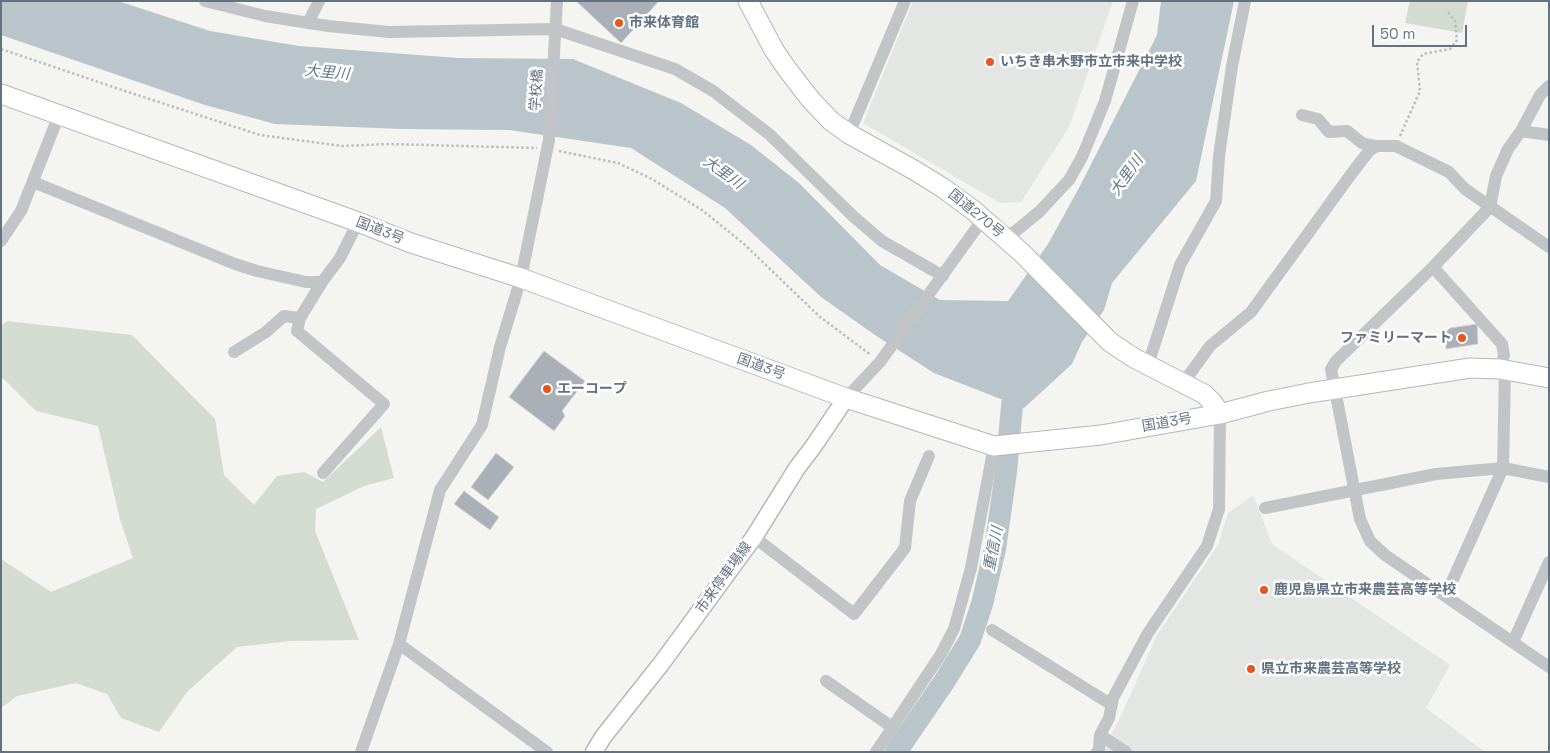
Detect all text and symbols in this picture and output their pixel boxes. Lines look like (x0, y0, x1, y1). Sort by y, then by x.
place label: 市来体育館 (629, 15, 699, 31)
scale bar (1375, 15, 1470, 47)
marker: 市来体育館 (613, 17, 625, 29)
text: 50 m (1380, 24, 1415, 43)
place label: いちき串木野市立市来中学校 (1000, 54, 1182, 70)
marker: いちき串木野市立市来中学校 (984, 56, 996, 68)
water label: 大里川 (304, 62, 350, 84)
street label: 学校橋 (527, 68, 547, 112)
water label: 大里川 (1107, 152, 1147, 200)
water label: 大里川 (699, 153, 747, 193)
street label: 国道270号 (945, 186, 1007, 242)
street label: 国道3号 (353, 214, 407, 248)
place label: ファミリーマート (1340, 330, 1452, 346)
marker: ファミリーマート (1456, 332, 1468, 344)
street label: 国道3号 (734, 350, 788, 384)
place label: エーコープ (557, 381, 627, 397)
marker: エーコープ (541, 383, 553, 395)
street label: 国道3号 (1141, 410, 1193, 436)
water label: 重信川 (981, 525, 1007, 573)
street label: 市来停車場線 (693, 539, 755, 617)
place label: 鹿児島県立市来農芸高等学校 (1274, 582, 1456, 598)
marker: 鹿児島県立市来農芸高等学校 (1258, 584, 1270, 596)
place label: 県立市来農芸高等学校 (1261, 661, 1401, 677)
marker: 県立市来農芸高等学校 (1245, 663, 1257, 675)

